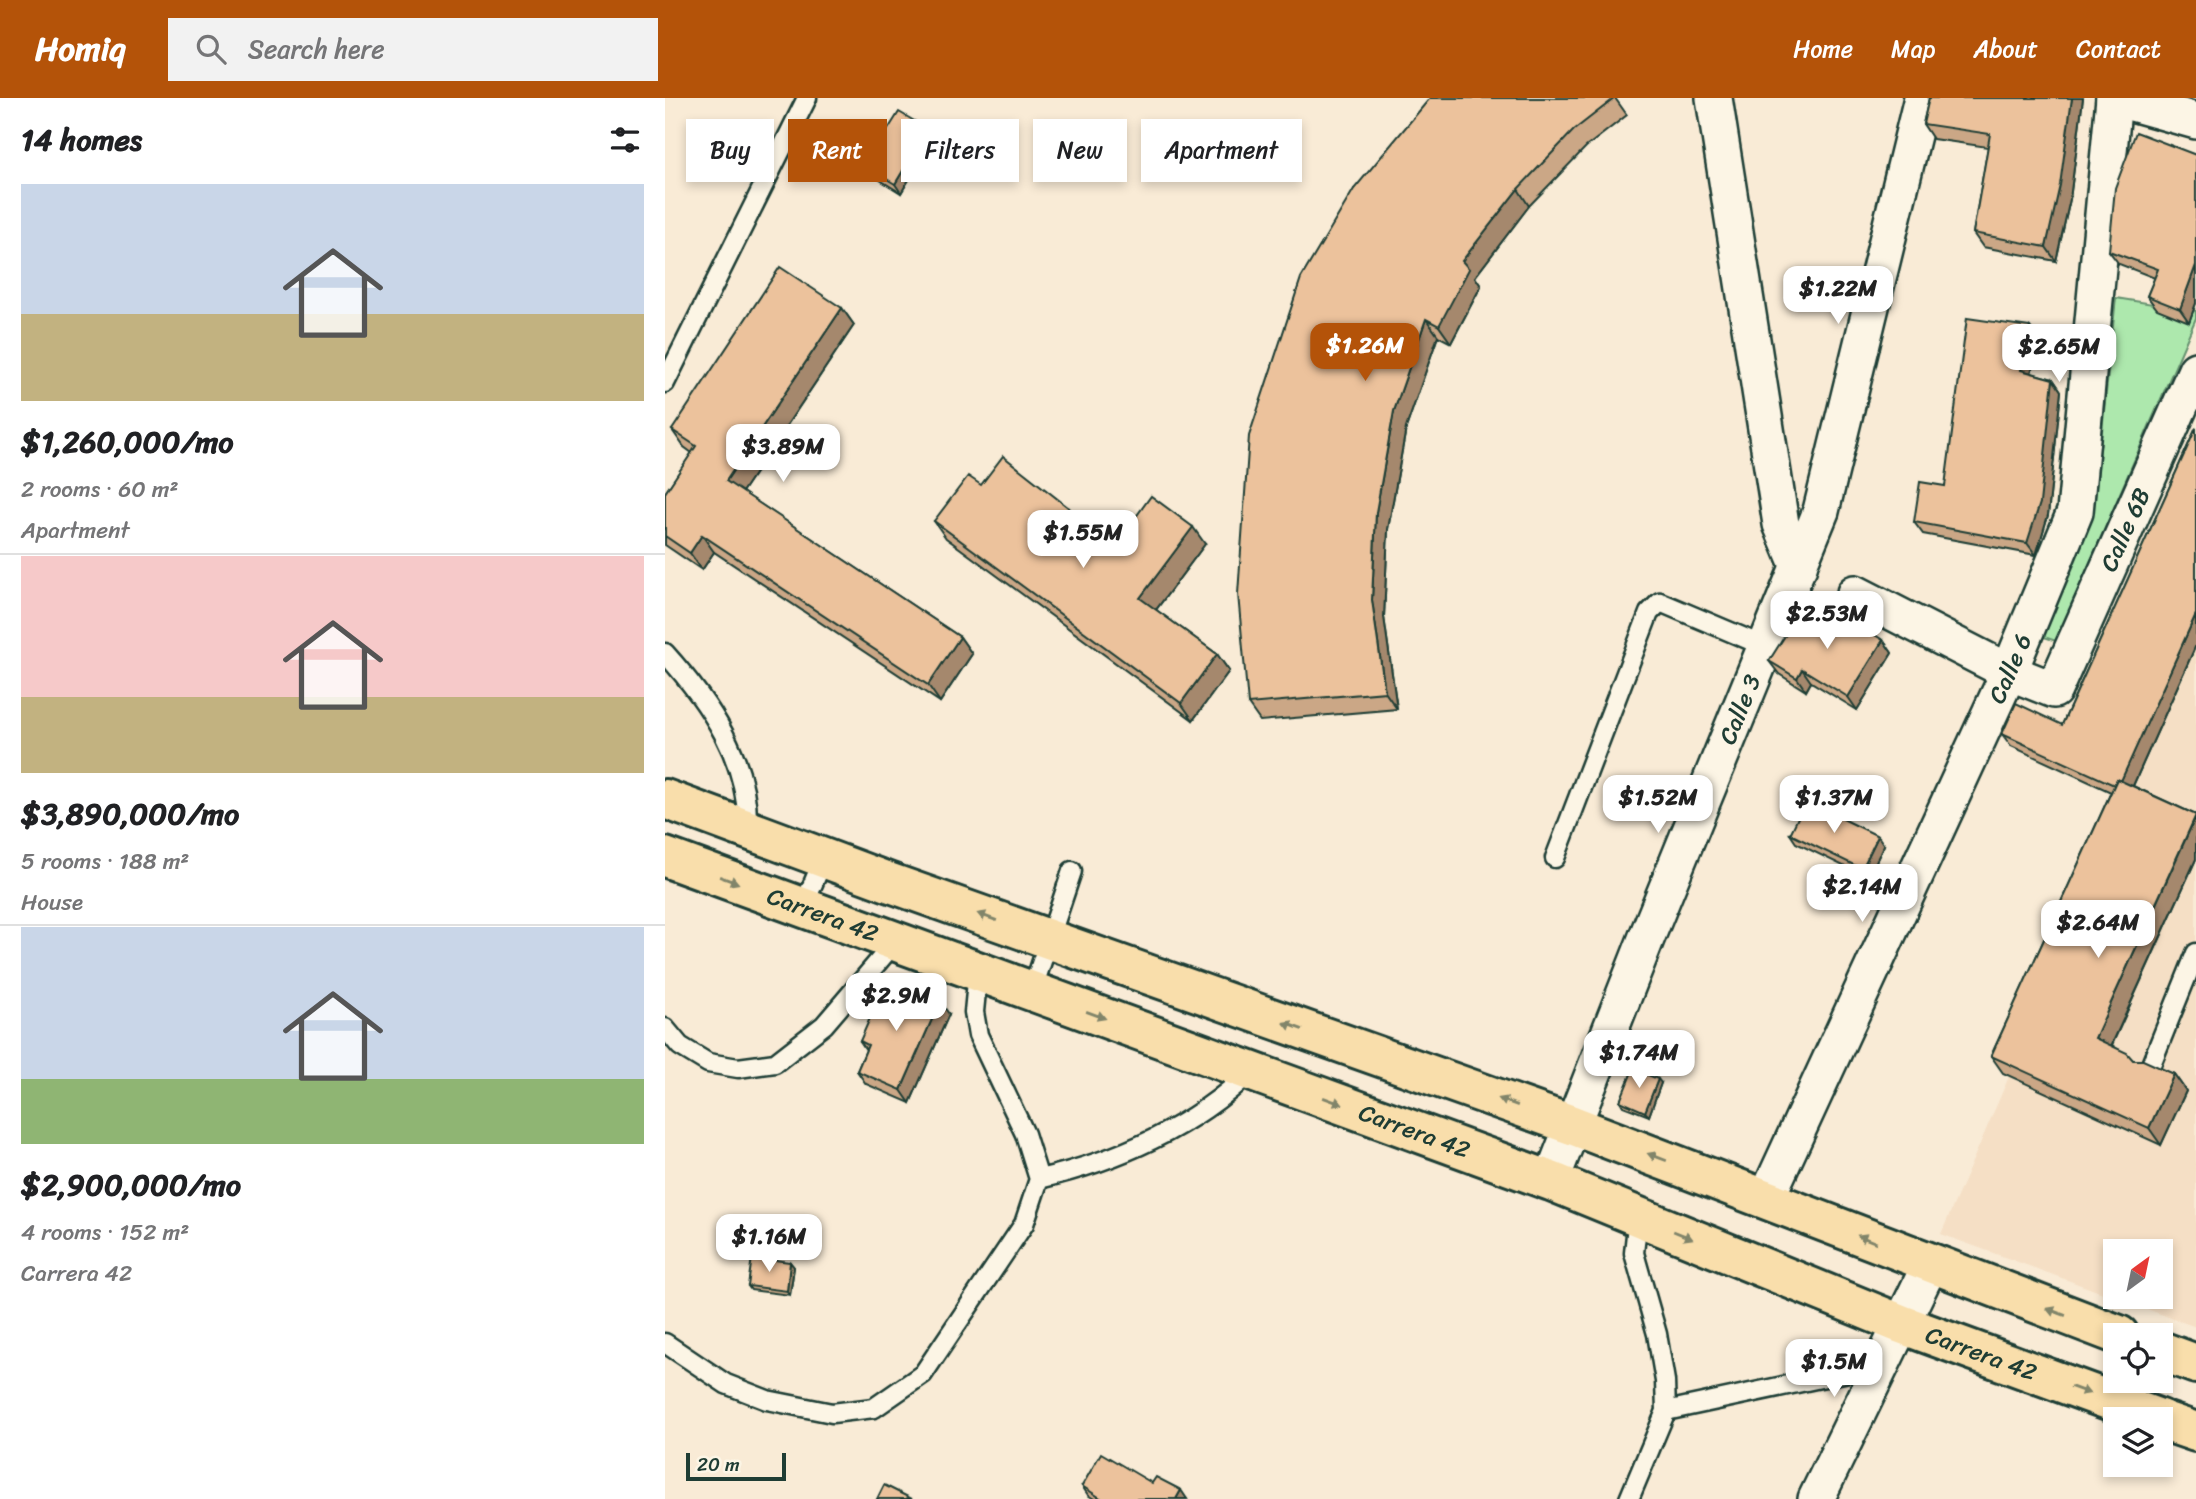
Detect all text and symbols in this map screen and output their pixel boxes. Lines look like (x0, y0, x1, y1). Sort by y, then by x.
search box (168, 18, 658, 81)
text: Homiq (35, 20, 126, 78)
text: Search here (248, 26, 385, 72)
text: Home (1793, 28, 1853, 70)
text: Map (1891, 28, 1935, 70)
text: About (1973, 28, 2038, 70)
text: Contact (2076, 28, 2161, 70)
icon: search (192, 30, 230, 68)
text: 14 homes (21, 113, 142, 167)
chip: Buy (686, 119, 774, 182)
chip: Rent (788, 119, 887, 182)
chip: Filters (901, 119, 1019, 182)
chip: New (1033, 119, 1127, 182)
chip: Apartment (1141, 119, 1302, 182)
icon: filters (606, 121, 644, 159)
icon: home (270, 230, 396, 356)
pin: $1.22M (1781, 266, 1895, 326)
text: $1.22M (1799, 268, 1877, 309)
pin: $1.26M (1308, 324, 1422, 383)
pin: $2.65M (2002, 324, 2116, 384)
text: $1.26M (1326, 325, 1404, 366)
text: $2.65M (2018, 326, 2100, 367)
text: $1,260,000/mo (21, 415, 234, 469)
pin: $3.89M (726, 424, 840, 484)
text: $3.89M (742, 426, 824, 467)
text: 2 rooms · 60 m² (21, 469, 179, 510)
street label: Calle 6B (2088, 481, 2162, 578)
text: Apartment (21, 510, 130, 551)
pin: $1.55M (1026, 510, 1140, 570)
text: $1.55M (1043, 512, 1123, 553)
pin: $2.53M (1770, 592, 1884, 651)
text: $2.53M (1786, 593, 1868, 634)
icon: home (270, 602, 396, 728)
street label: Calle 6 (1976, 627, 2044, 711)
street label: Calle 3 (1707, 668, 1773, 751)
pin: $1.52M (1601, 776, 1715, 835)
pin: $1.37M (1777, 776, 1891, 835)
text: $1.52M (1619, 777, 1697, 818)
text: $1.37M (1796, 777, 1872, 818)
text: $3,890,000/mo (21, 787, 239, 841)
text: 5 rooms · 188 m² (21, 841, 189, 882)
pin: $2.14M (1805, 864, 1919, 924)
text: $2.14M (1823, 866, 1901, 907)
one-way arrow (719, 875, 740, 886)
street label: Carrera 42 (761, 875, 885, 954)
text: House (21, 882, 83, 923)
pin: $2.64M (2041, 900, 2155, 960)
text: $2.64M (2057, 902, 2139, 943)
one-way arrow (976, 911, 997, 922)
icon: home (270, 973, 396, 1099)
pin: $2.9M (847, 974, 945, 1033)
text: $2.9M (862, 975, 930, 1016)
one-way arrow (1086, 1009, 1107, 1020)
one-way arrow (1283, 1020, 1304, 1031)
pin: $1.74M (1582, 1030, 1696, 1090)
text: $1.74M (1600, 1032, 1678, 1073)
street label: Carrera 42 (1353, 1091, 1476, 1171)
one-way arrow (1322, 1096, 1343, 1107)
one-way arrow (1497, 1096, 1518, 1107)
one-way arrow (1646, 1152, 1667, 1163)
text: $2,900,000/mo (21, 1158, 241, 1212)
text: 4 rooms · 152 m² (21, 1212, 189, 1253)
pin: $1.16M (712, 1214, 826, 1274)
text: $1.16M (732, 1216, 806, 1257)
one-way arrow (1672, 1229, 1693, 1240)
one-way arrow (1856, 1234, 1877, 1245)
north arrow (2103, 1239, 2173, 1309)
map controls (2103, 1239, 2173, 1477)
text: Carrera 42 (21, 1253, 132, 1294)
one-way arrow (2045, 1306, 2066, 1317)
street label: Carrera 42 (1920, 1314, 2043, 1393)
button: locate (2103, 1323, 2173, 1393)
pin: $1.5M (1785, 1340, 1883, 1399)
text: $1.5M (1801, 1341, 1867, 1382)
one-way arrow (2070, 1385, 2091, 1396)
button: layers (2103, 1407, 2173, 1477)
text: 20 m (697, 1448, 740, 1481)
scale bar (686, 1450, 786, 1482)

